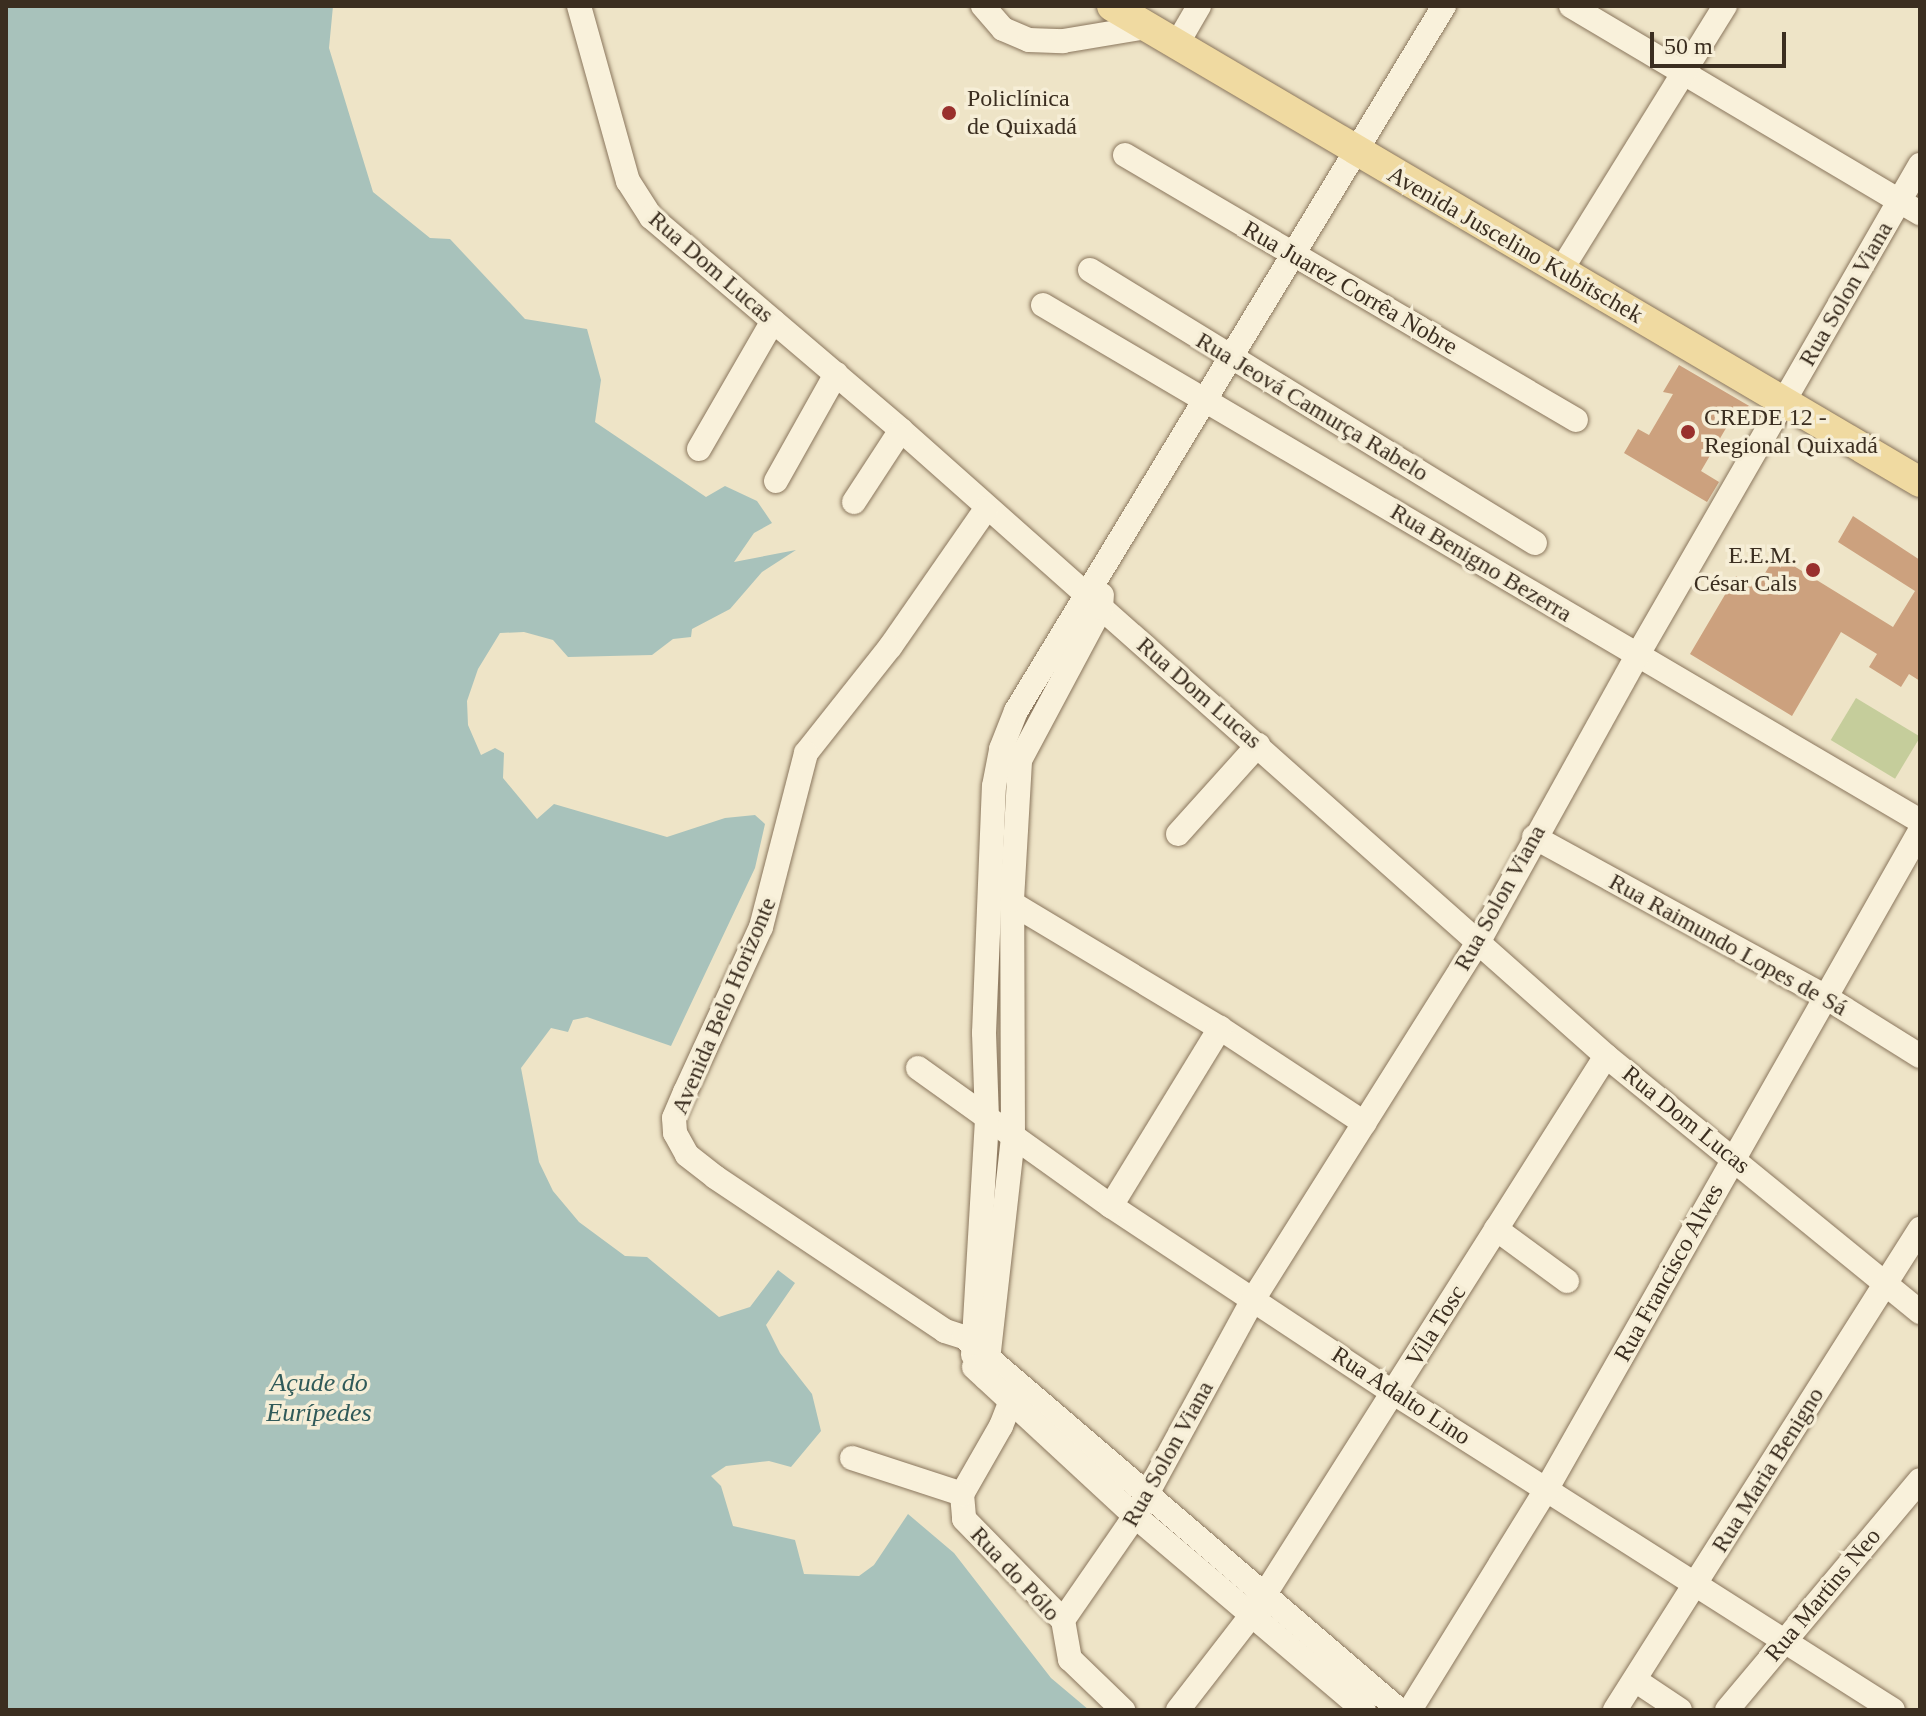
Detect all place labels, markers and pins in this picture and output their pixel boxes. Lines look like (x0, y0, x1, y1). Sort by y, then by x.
place label: Policlínica de Quixadá (967, 85, 1077, 141)
marker: Policlínica de Quixadá (938, 102, 960, 124)
place label: CREDE 12 - Regional Quixadá (1704, 404, 1878, 460)
marker: CREDE 12 - Regional Quixadá (1679, 423, 1697, 441)
place label: E.E.M. César Cals (1694, 542, 1797, 598)
marker: E.E.M. César Cals (1804, 561, 1822, 579)

